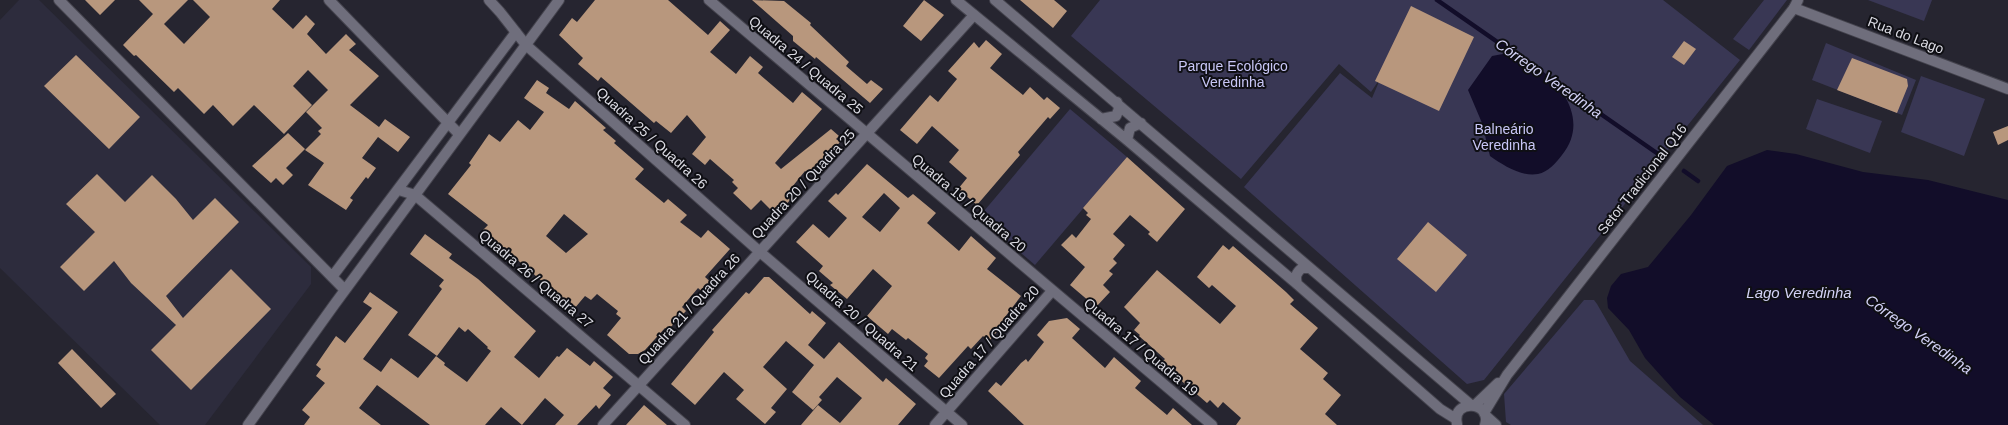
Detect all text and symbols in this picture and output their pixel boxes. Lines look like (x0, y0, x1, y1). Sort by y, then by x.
street label: Quadra 24 / Quadra 25 (746, 13, 866, 118)
street label: Rua do Lago (1866, 13, 1946, 57)
water label: Córrego Veredinha (1492, 35, 1606, 121)
park label: Parque Ecológico Veredinha (1178, 58, 1288, 90)
street label: Quadra 25 / Quadra 26 (593, 84, 711, 192)
park label: Balneário Veredinha (1472, 121, 1536, 153)
street label: Setor Tradicional Q16 (1594, 121, 1690, 237)
street label: Quadra 20 / Quadra 25 (748, 126, 858, 242)
street label: Quadra 19 / Quadra 20 (909, 151, 1029, 256)
street label: Quadra 26 / Quadra 27 (476, 227, 596, 332)
street label: Quadra 21 / Quadra 26 (635, 250, 743, 368)
street label: Quadra 20 / Quadra 21 (802, 268, 922, 374)
street label: Quadra 17 / Quadra 20 (936, 282, 1042, 402)
water label: Lago Veredinha (1746, 284, 1852, 301)
water label: Córrego Veredinha (1862, 291, 1976, 377)
street label: Quadra 17 / Quadra 19 (1081, 295, 1201, 400)

